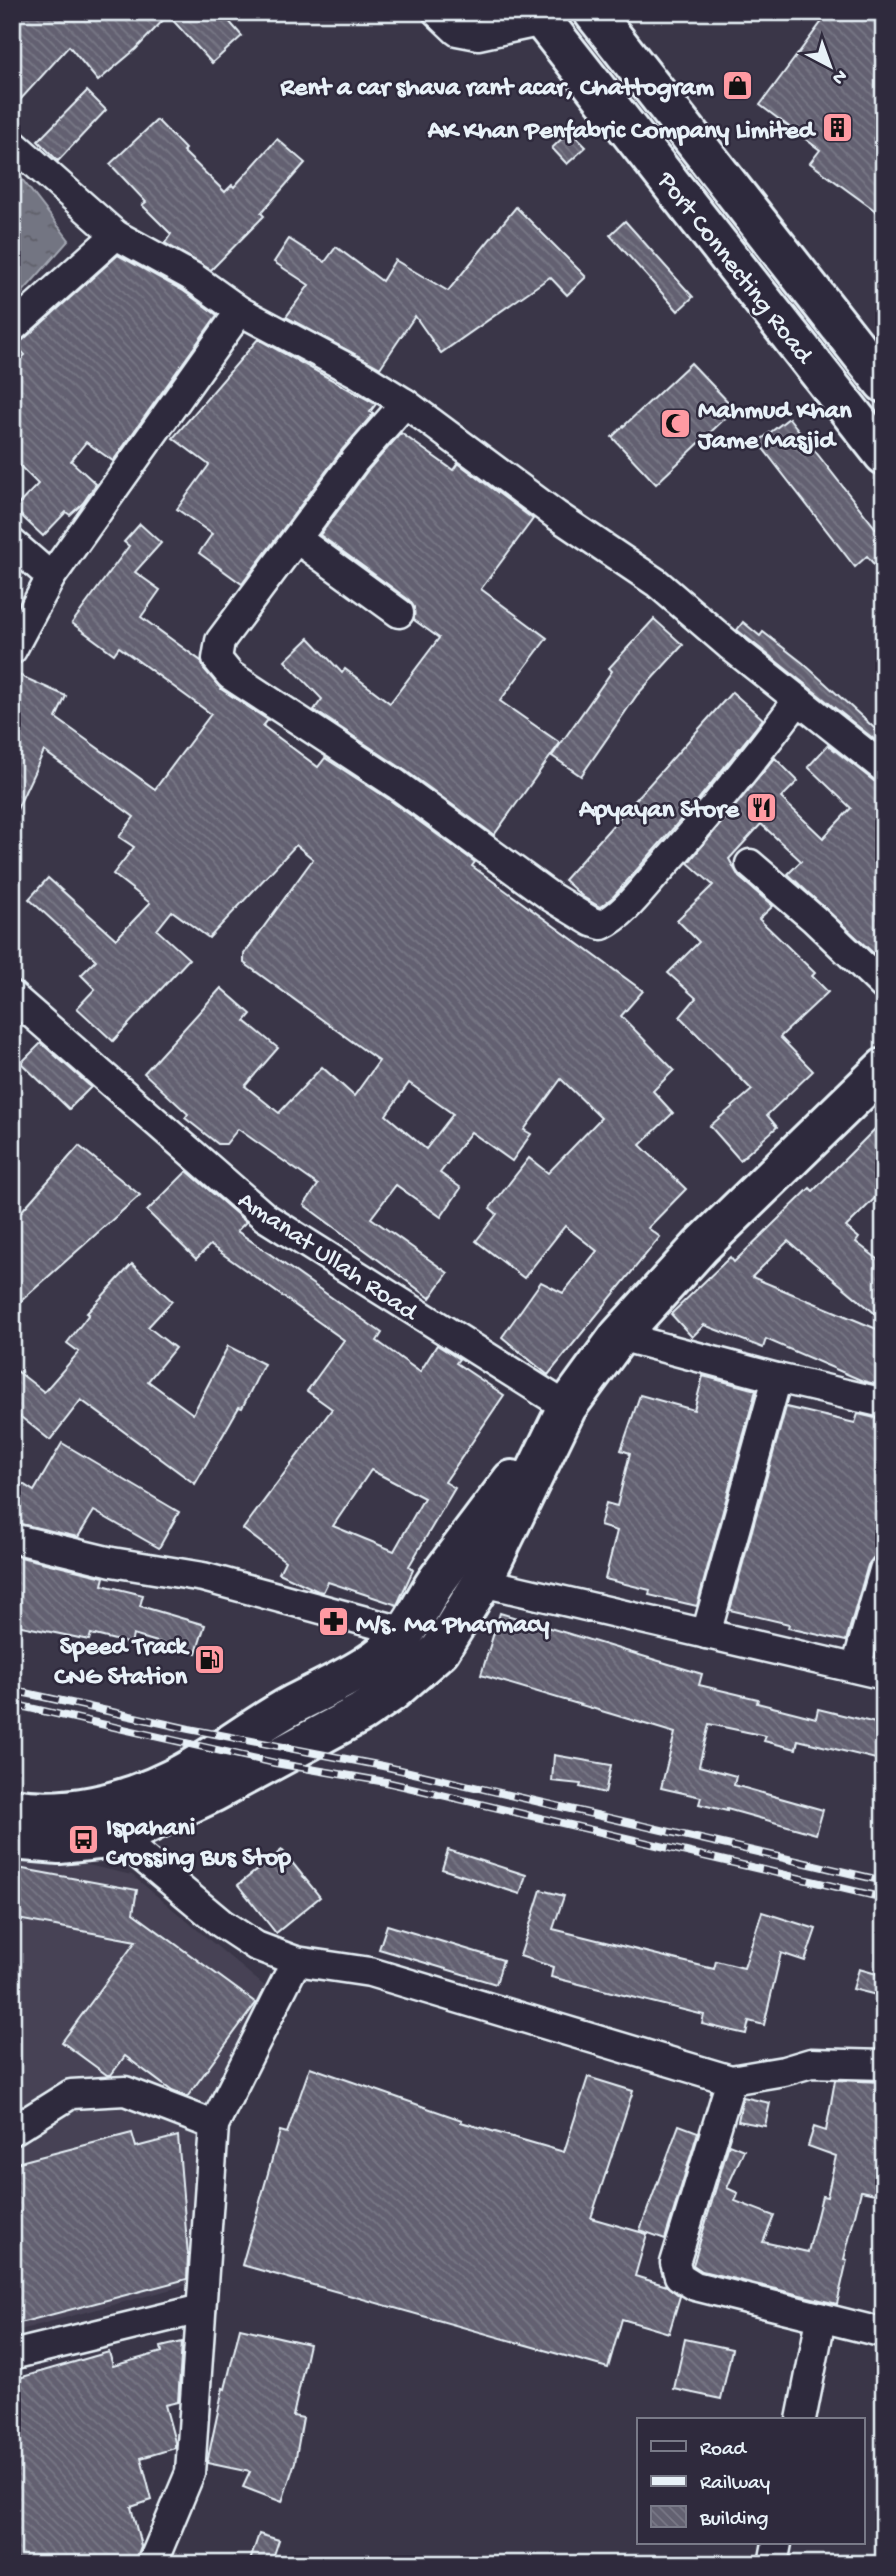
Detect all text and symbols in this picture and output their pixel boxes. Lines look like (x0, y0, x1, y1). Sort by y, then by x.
north arrow (794, 32, 864, 102)
text: N (827, 63, 851, 89)
shop icon: Rent a car shava rant acar, Chattogram (720, 68, 754, 102)
place label: Rent a car shava rant acar, Chattogram (279, 74, 715, 105)
building icon: AK Khan Penfabric Company Limited (820, 111, 854, 145)
place label: AK Khan Penfabric Company Limited (427, 117, 817, 148)
street label: Port Connecting Road (648, 166, 819, 372)
place label: Mahmud Khan Jame Masjid (697, 397, 852, 458)
mosque icon: Mahmud Khan Jame Masjid (658, 406, 692, 440)
restaurant icon: Apyayan Store (745, 790, 779, 824)
place label: Apyayan Store (578, 796, 741, 827)
street label: Amanat Ullah Road (231, 1186, 423, 1330)
pharmacy icon: M/s. Ma Pharmacy (316, 1605, 350, 1639)
place label: M/s. Ma Pharmacy (356, 1611, 549, 1642)
place label: Speed Track CNG Station (54, 1633, 190, 1694)
fuel station icon: Speed Track CNG Station (193, 1642, 227, 1676)
place label: Ispahani Crossing Bus Stop (106, 1814, 291, 1875)
bus stop icon: Ispahani Crossing Bus Stop (66, 1823, 100, 1857)
legend (637, 2418, 864, 2544)
text: Road (700, 2438, 748, 2463)
text: Railway (700, 2472, 770, 2497)
text: Building (699, 2508, 769, 2533)

